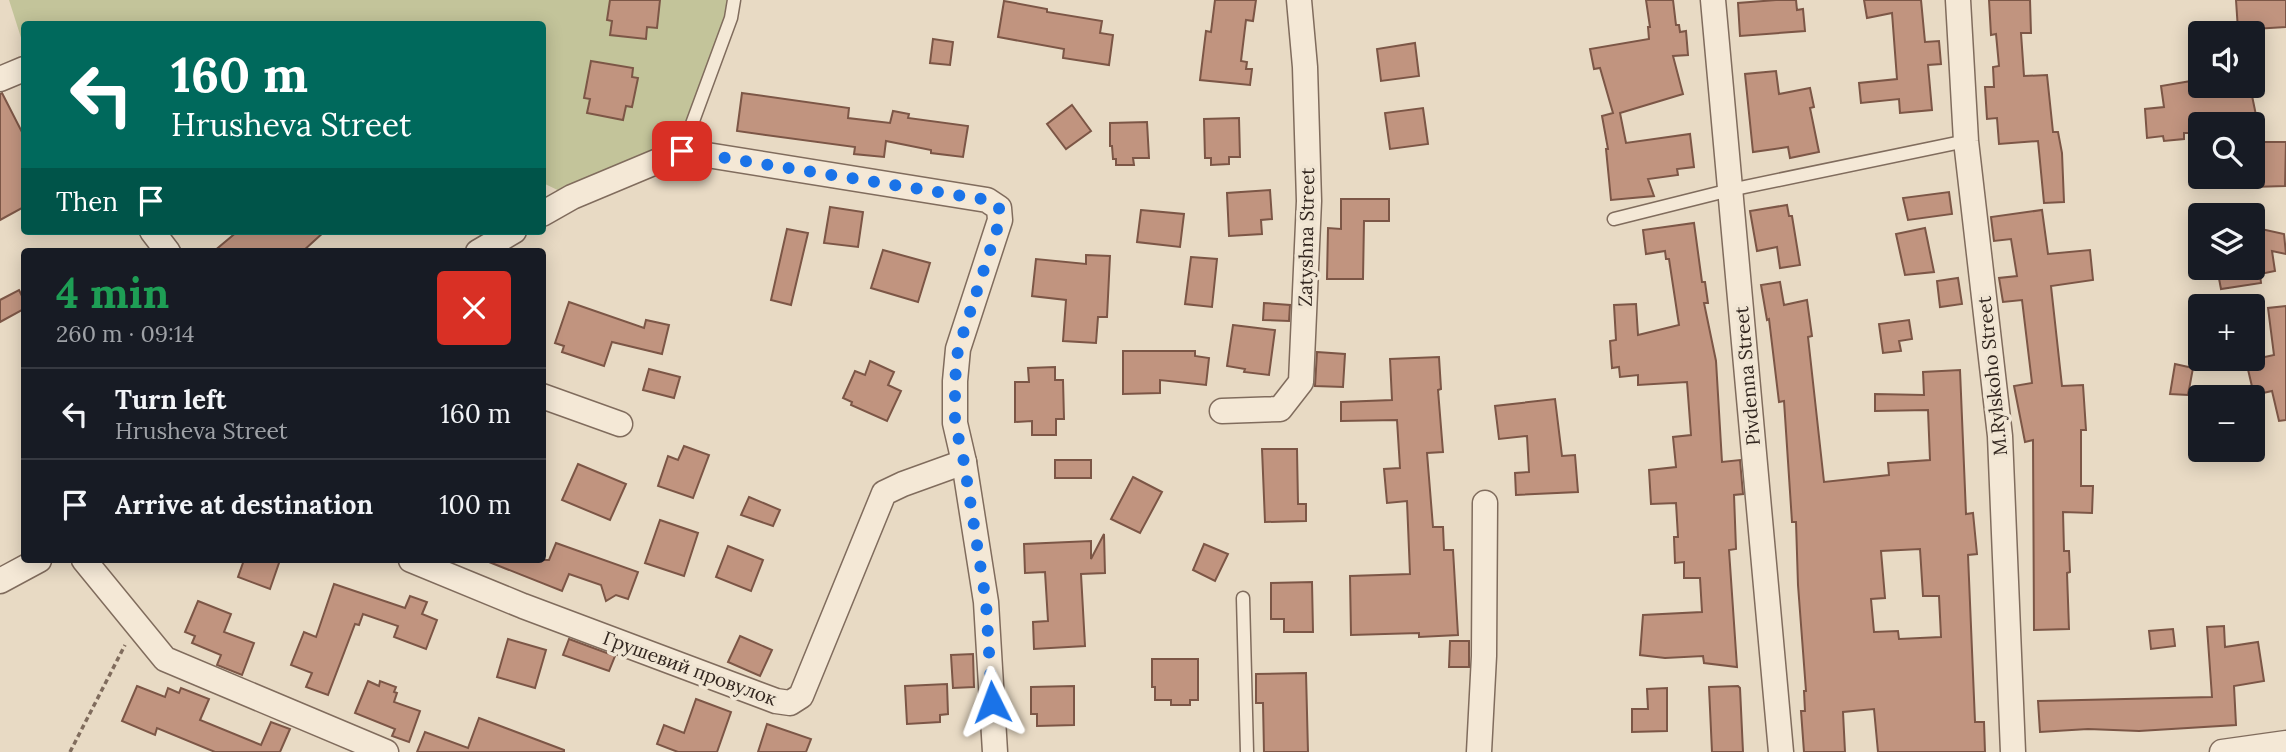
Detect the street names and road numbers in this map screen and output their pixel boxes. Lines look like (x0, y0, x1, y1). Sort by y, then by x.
street label: Zatyshna Street (1293, 167, 1319, 307)
street label: M.Rylskoho Street (1972, 294, 2012, 457)
street label: Pivdenna Street (1729, 305, 1765, 447)
street label: Грушевий провулок (600, 625, 781, 711)

